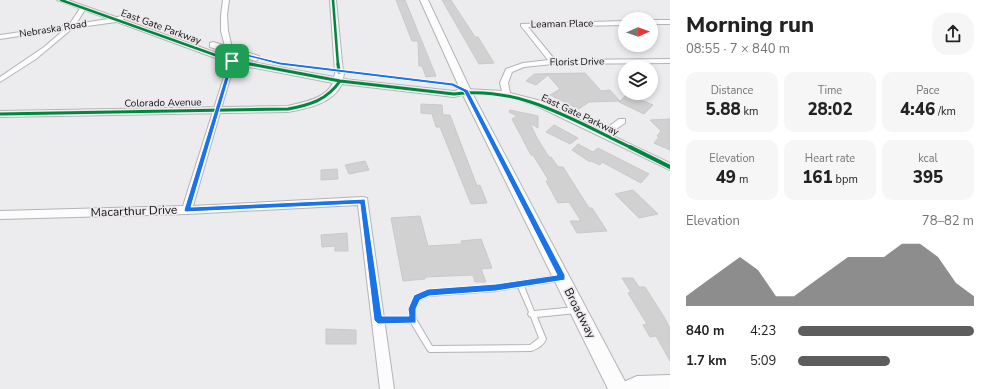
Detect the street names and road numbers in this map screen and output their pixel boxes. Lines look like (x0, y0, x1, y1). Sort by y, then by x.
street label: East Gate Parkway (119, 6, 204, 48)
street label: Leaman Place (531, 16, 593, 32)
street label: Nebraska Road (18, 17, 88, 41)
street label: Florist Drive (550, 55, 604, 69)
street label: East Gate Parkway (539, 91, 622, 140)
street label: Colorado Avenue (124, 95, 202, 111)
street label: Macarthur Drive (90, 201, 178, 221)
street label: Broadway (560, 285, 600, 342)

